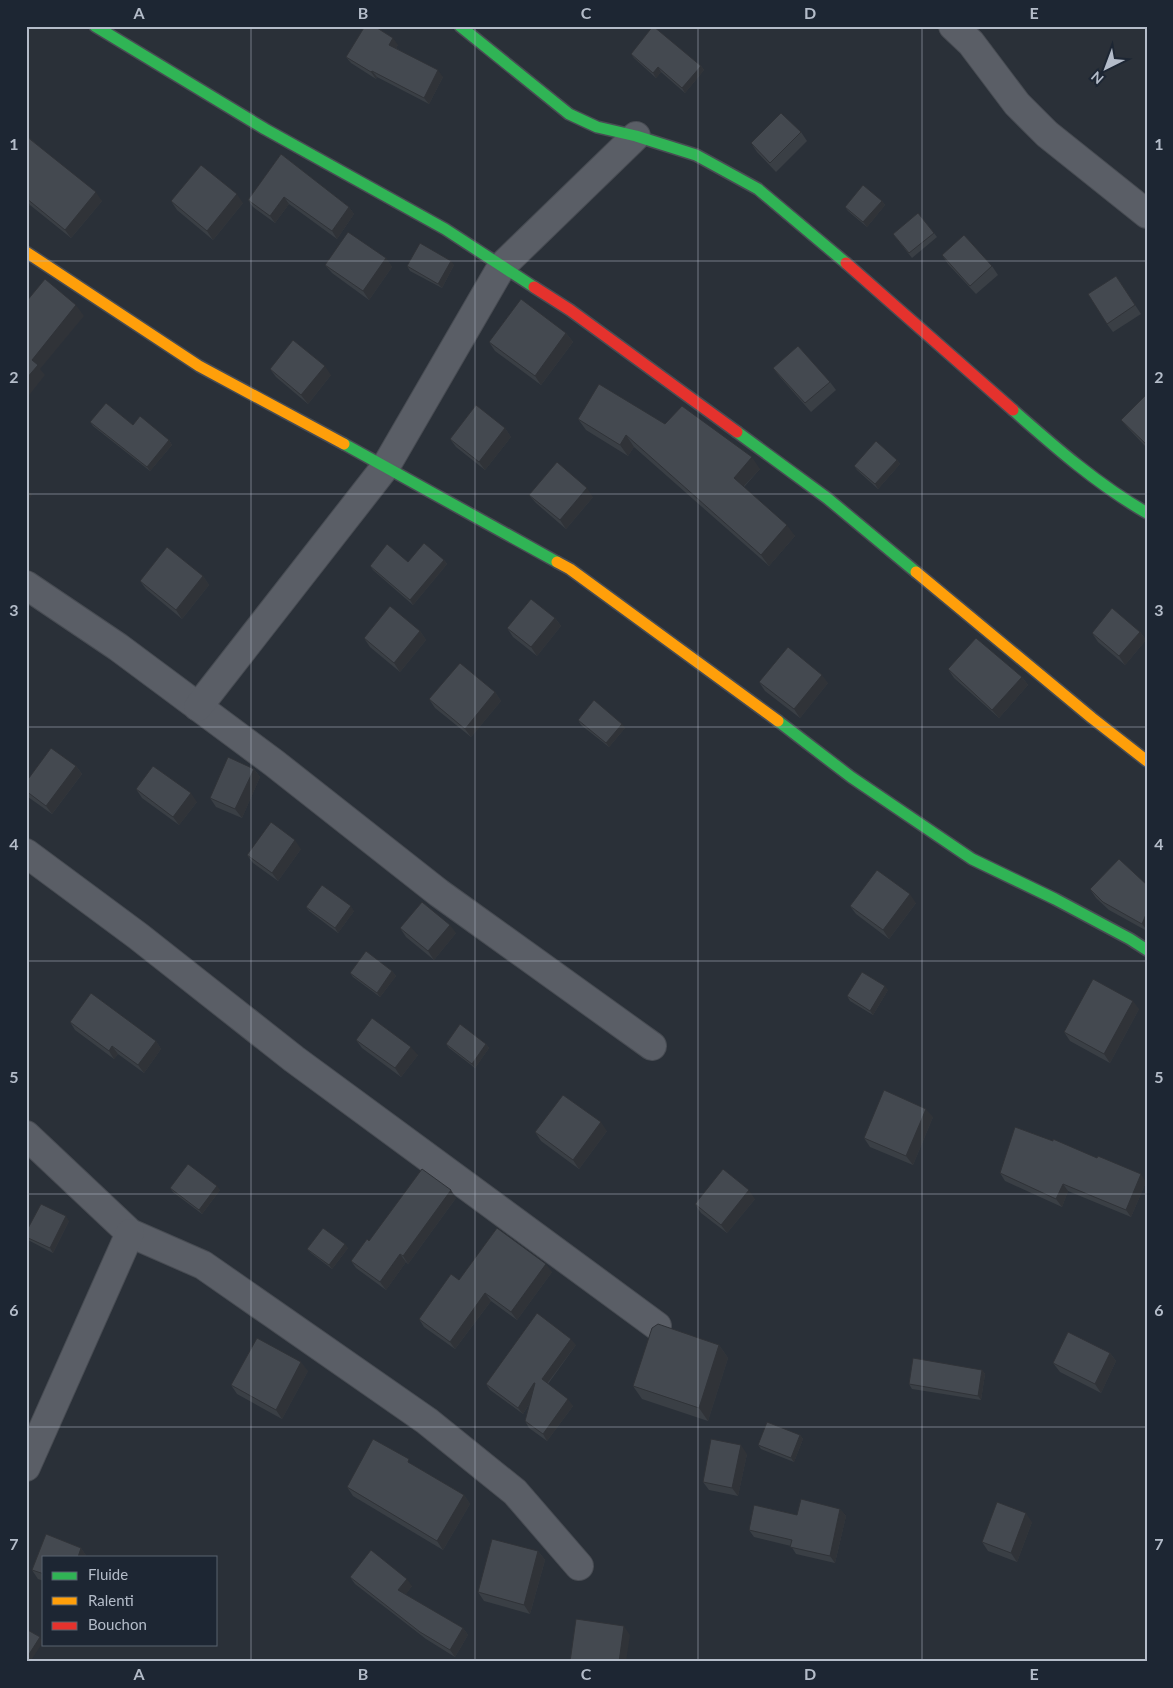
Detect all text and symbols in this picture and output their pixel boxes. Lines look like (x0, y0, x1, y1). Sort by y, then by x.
text: A (132, 3, 145, 22)
text: B (358, 3, 368, 22)
text: C (581, 3, 592, 22)
text: D (804, 3, 816, 22)
text: E (1029, 3, 1039, 22)
north arrow (1080, 42, 1130, 92)
text: N (1087, 68, 1107, 88)
text: 1 (9, 134, 19, 153)
text: 1 (1154, 134, 1164, 153)
text: 2 (9, 367, 19, 386)
text: 2 (1154, 367, 1164, 386)
text: 3 (9, 600, 19, 619)
text: 3 (1154, 600, 1164, 619)
text: 4 (9, 834, 19, 853)
text: 4 (1154, 834, 1164, 853)
text: 5 (9, 1067, 19, 1086)
text: 5 (1154, 1067, 1164, 1086)
text: 6 (9, 1300, 19, 1319)
text: 6 (1154, 1300, 1164, 1319)
text: 7 (9, 1534, 19, 1553)
text: 7 (1154, 1534, 1164, 1553)
legend (42, 1556, 218, 1646)
text: Fluide (88, 1565, 128, 1583)
text: Ralenti (88, 1591, 134, 1609)
text: Bouchon (88, 1615, 147, 1633)
text: A (132, 1664, 145, 1683)
text: B (358, 1664, 368, 1683)
text: C (581, 1664, 592, 1683)
text: D (804, 1664, 816, 1683)
text: E (1029, 1664, 1039, 1683)

